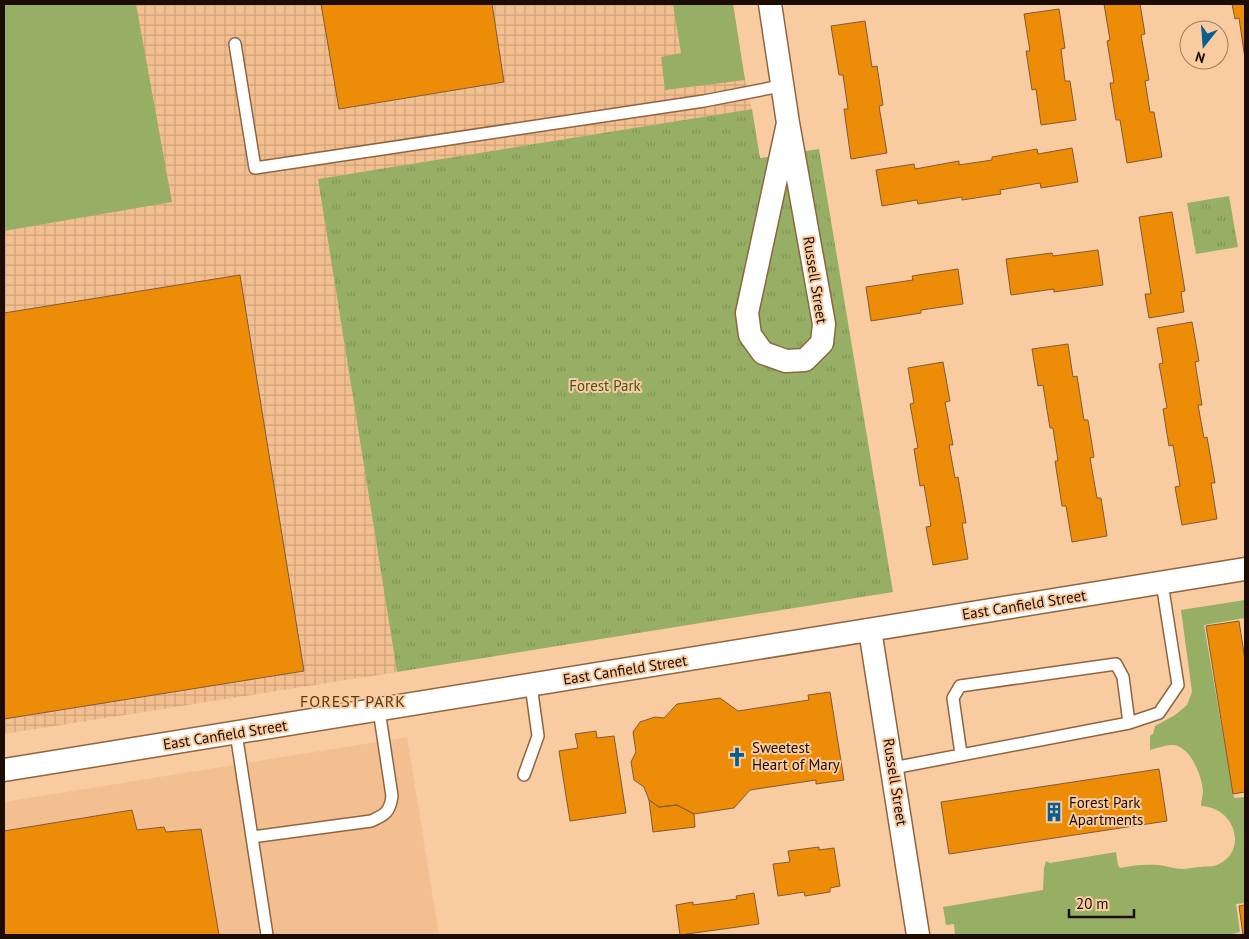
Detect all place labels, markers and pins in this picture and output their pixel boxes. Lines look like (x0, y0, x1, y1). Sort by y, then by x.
place label: Sweetest Heart of Mary (752, 738, 840, 774)
church icon: Sweetest Heart of Mary (726, 746, 748, 768)
place label: Forest Park Apartments (1069, 793, 1143, 829)
building icon: Forest Park Apartments (1043, 801, 1065, 823)

